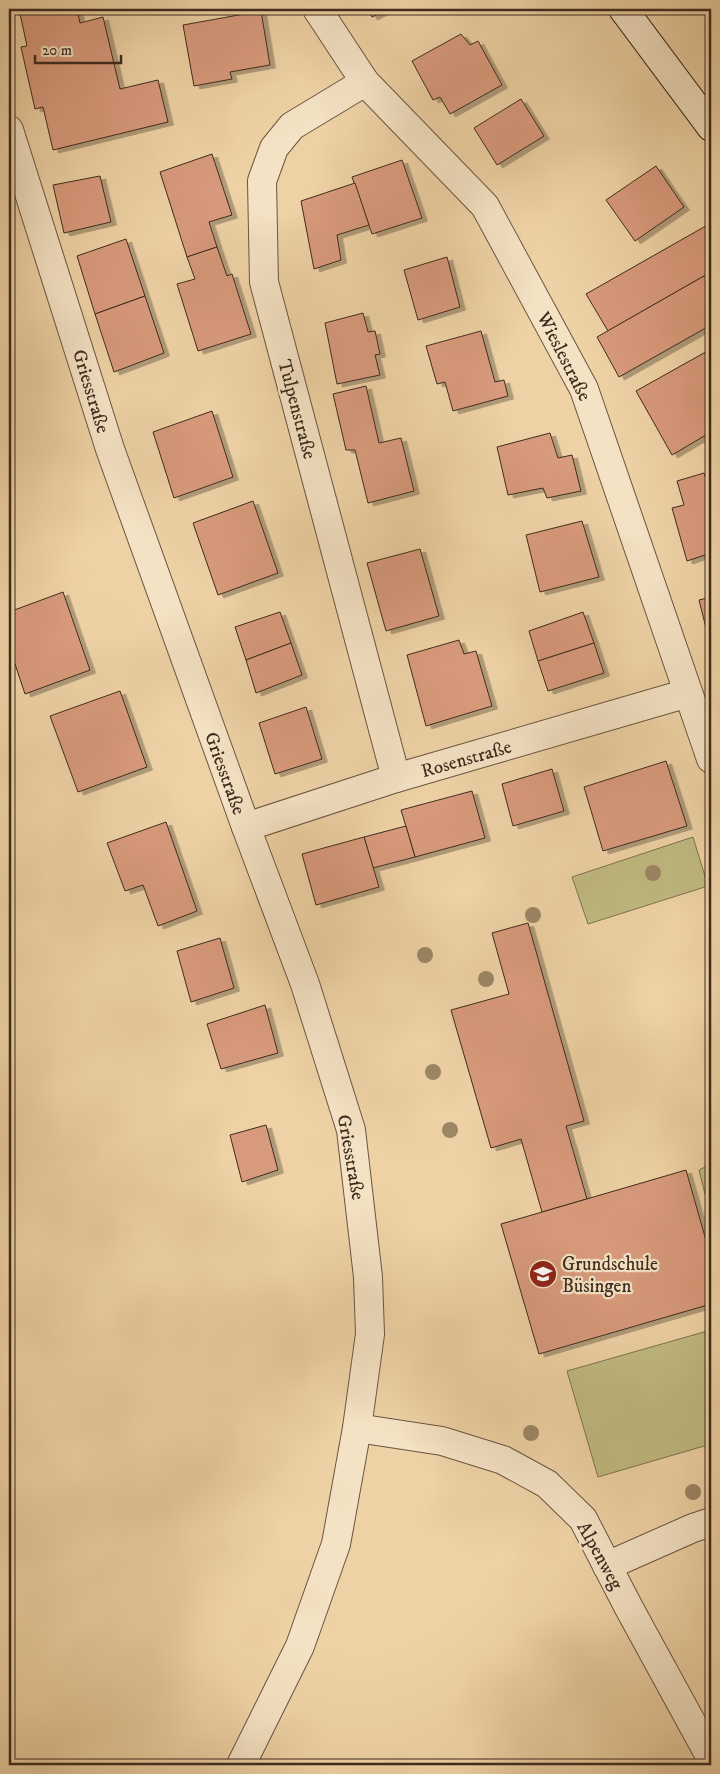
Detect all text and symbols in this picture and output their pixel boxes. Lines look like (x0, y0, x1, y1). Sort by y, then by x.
scale bar (35, 32, 121, 64)
text: 20 m (42, 41, 72, 60)
street label: Wieslestraße (531, 307, 596, 405)
street label: Griesstraße (67, 347, 114, 436)
street label: Tulpenstraße (272, 357, 321, 462)
street label: Griesstraße (199, 729, 250, 818)
street label: Rosenstraße (419, 736, 514, 783)
street label: Griesstraße (332, 1113, 369, 1202)
place label: Grundschule Büsingen (562, 1253, 658, 1298)
school or university icon: Grundschule Büsingen (528, 1259, 558, 1289)
street label: Alpenweg (572, 1518, 628, 1594)

